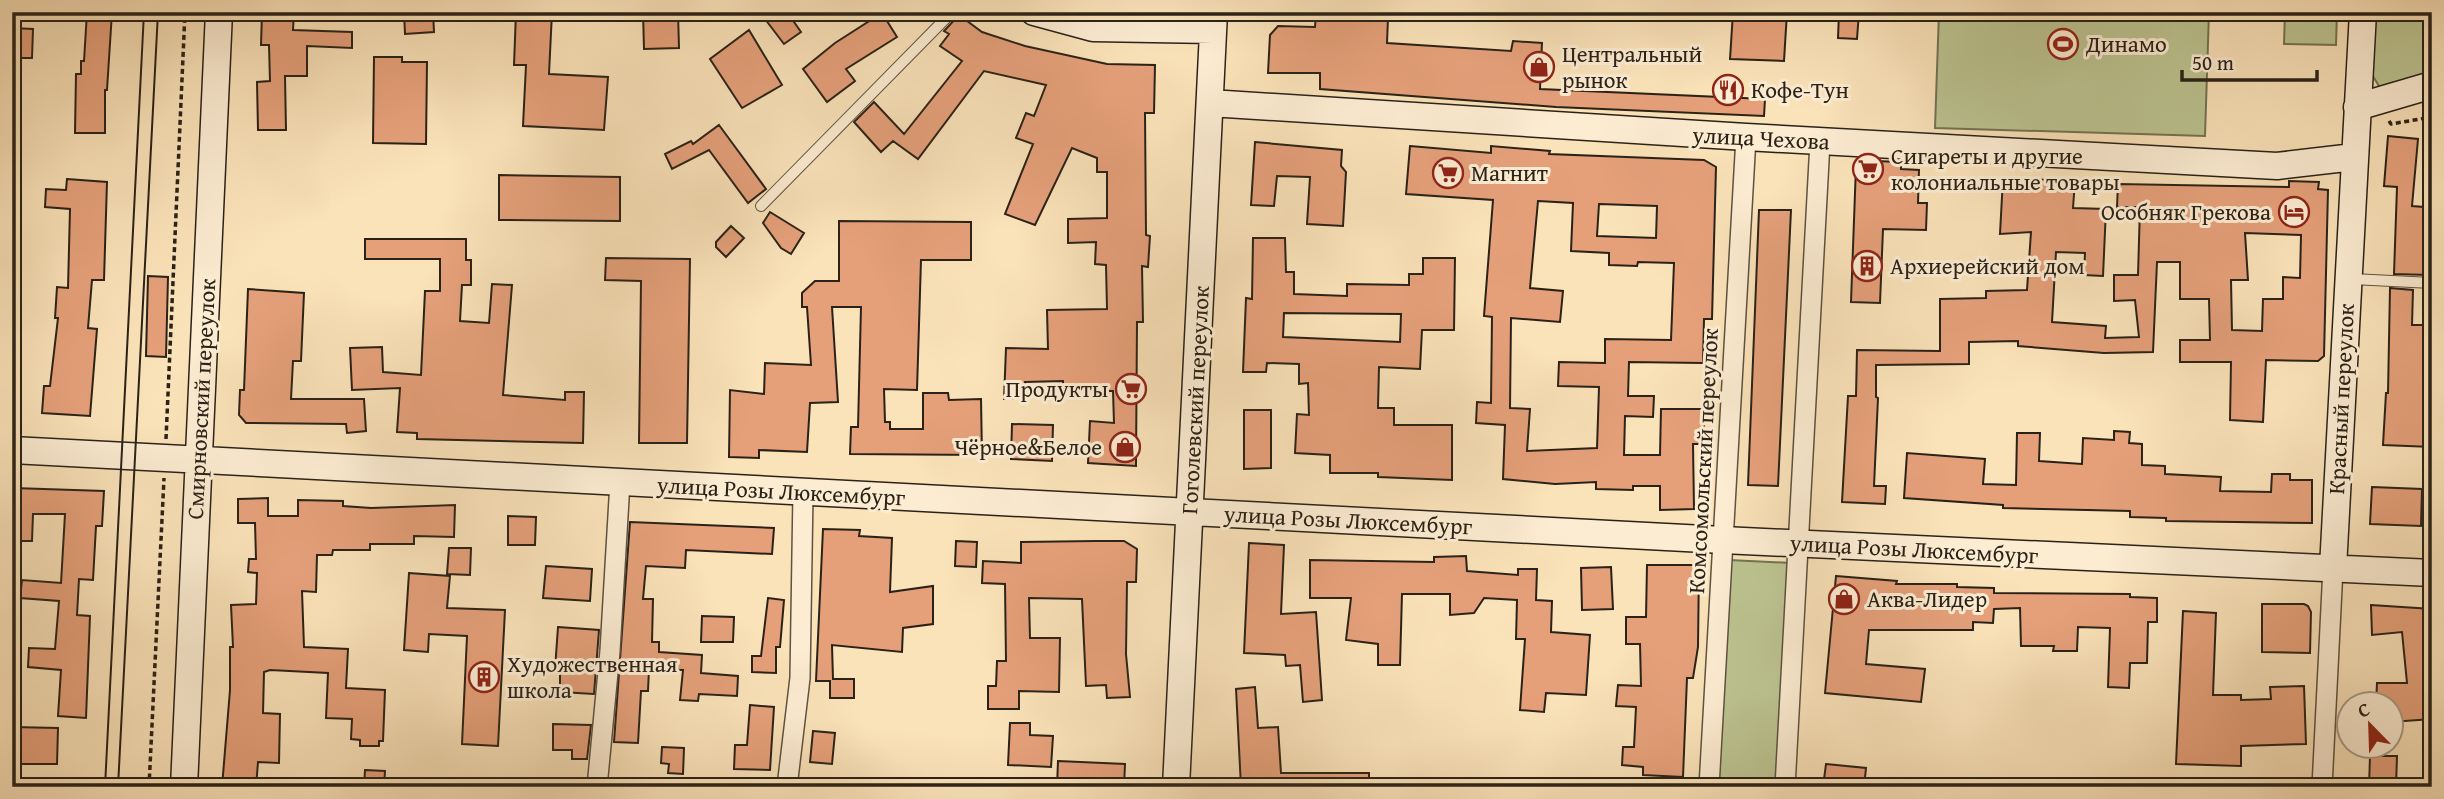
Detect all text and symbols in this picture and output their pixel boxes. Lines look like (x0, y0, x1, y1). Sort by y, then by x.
sports icon: Динамо (2046, 27, 2080, 61)
place label: Динамо (2085, 27, 2167, 60)
place label: Центральный рынок (1562, 37, 1702, 96)
scale bar (2182, 38, 2316, 82)
text: 50 m (2192, 47, 2234, 78)
shop icon: Центральный рынок (1522, 50, 1556, 84)
restaurant icon: Кофе-Тун (1711, 73, 1745, 107)
place label: Кофе-Тун (1751, 73, 1849, 106)
street label: улица Чехова (1690, 117, 1831, 158)
place label: Сигареты и другие колониальные товары (1891, 139, 2119, 198)
supermarket icon: Сигареты и другие колониальные товары (1851, 152, 1885, 186)
supermarket icon: Магнит (1431, 156, 1465, 190)
place label: Магнит (1471, 156, 1548, 189)
place label: Особняк Грекова (2101, 195, 2271, 228)
hotel icon: Особняк Грекова (2277, 195, 2311, 229)
building icon: Архиерейский дом (1850, 249, 1884, 283)
place label: Архиерейский дом (1890, 249, 2085, 282)
street label: Смирновский переулок (178, 278, 223, 520)
street label: Гоголевский переулок (1172, 285, 1217, 515)
street label: Красный переулок (2319, 303, 2362, 495)
street label: Комсомольский переулок (1679, 327, 1726, 594)
place label: Продукты (1006, 372, 1108, 405)
supermarket icon: Продукты (1114, 372, 1148, 406)
place label: Чёрное&Белое (954, 430, 1102, 463)
shop icon: Чёрное&Белое (1108, 430, 1142, 464)
street label: улица Розы Люксембург (655, 467, 906, 514)
street label: улица Розы Люксембург (1222, 496, 1473, 543)
street label: улица Розы Люксембург (1788, 525, 2039, 572)
shop icon: Аква-Лидер (1827, 582, 1861, 616)
place label: Аква-Лидер (1867, 582, 1987, 615)
place label: Художественная школа (507, 647, 678, 706)
building icon: Художественная школа (467, 660, 501, 694)
north arrow (2336, 690, 2406, 760)
text: С (2353, 694, 2374, 724)

